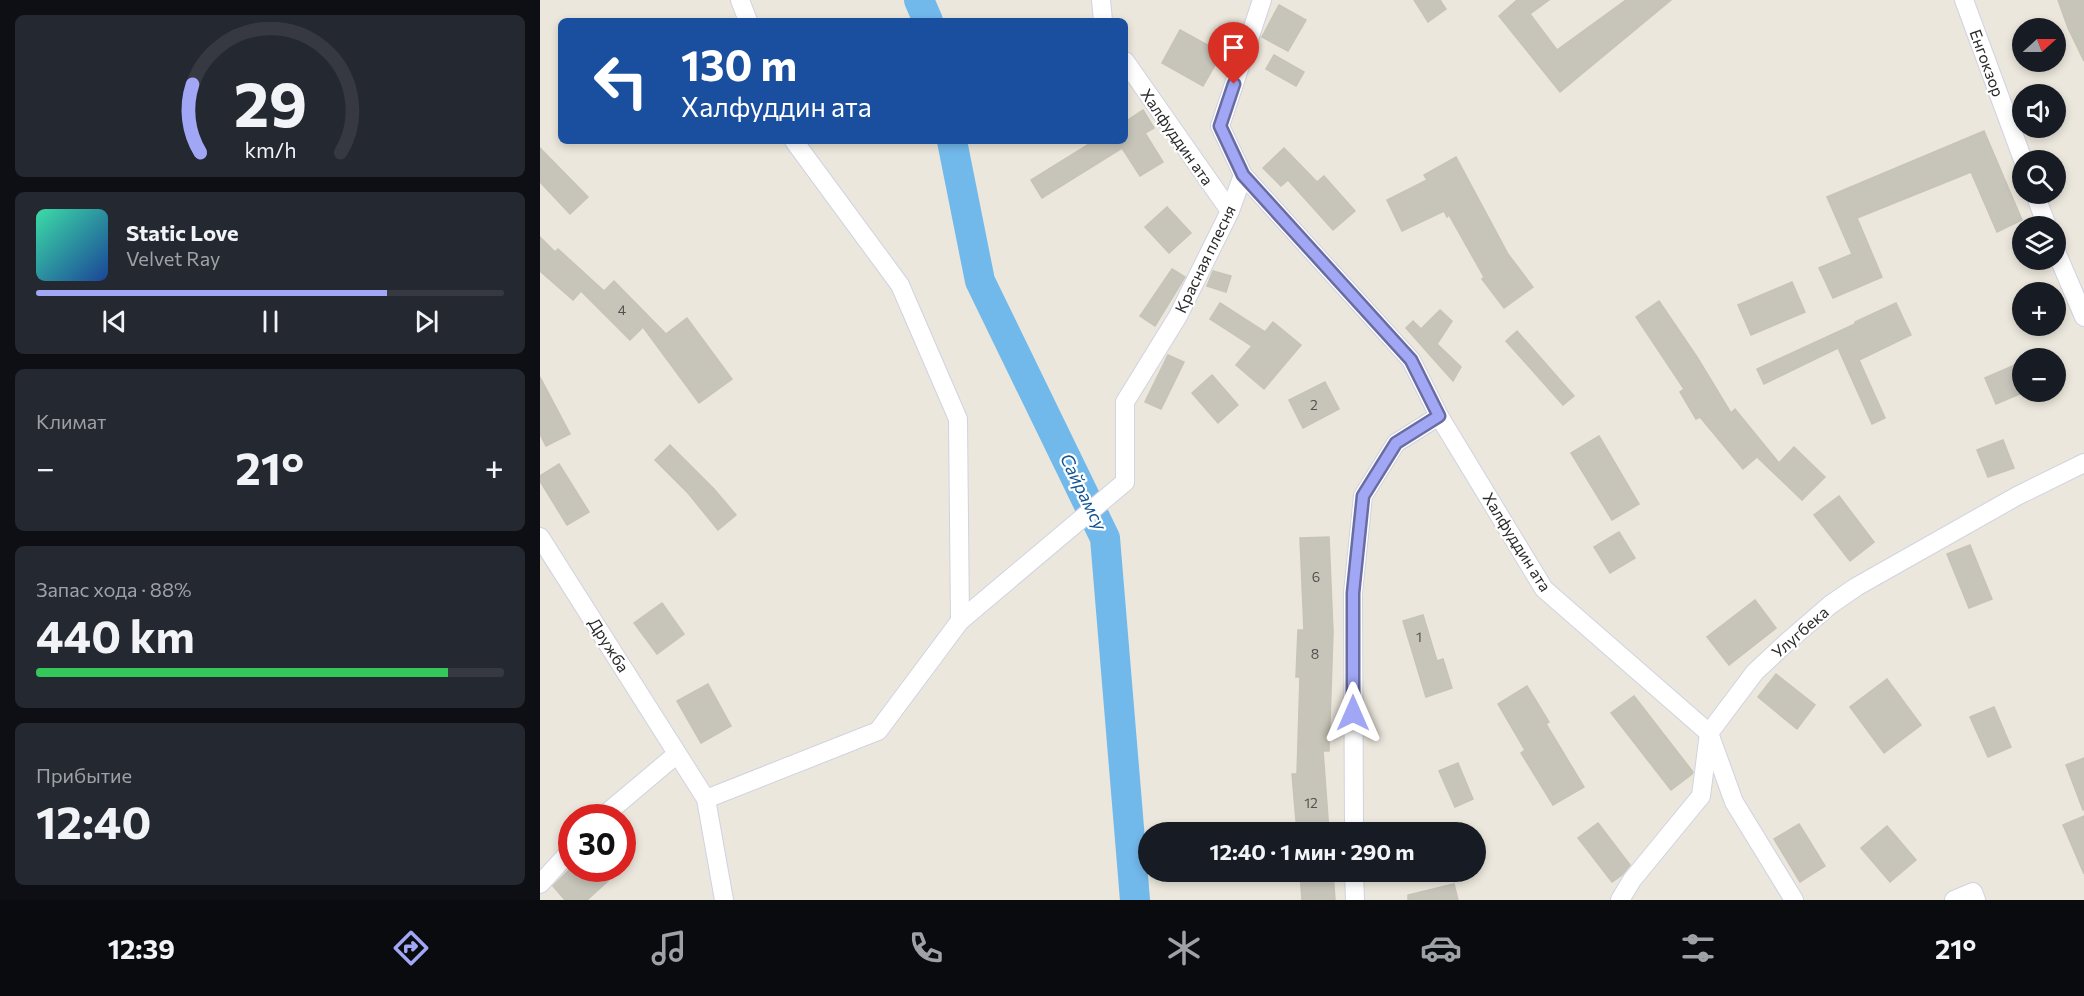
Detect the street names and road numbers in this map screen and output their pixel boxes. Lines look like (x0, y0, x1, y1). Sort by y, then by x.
street label: Енгокзор (1967, 27, 2008, 99)
street label: Халфуддин ата (1137, 85, 1218, 188)
street label: Красная плесня (1170, 202, 1239, 316)
street label: Халфуддин ата (1479, 489, 1555, 595)
street label: Улугбека (1767, 602, 1832, 661)
street label: Дружба (585, 614, 634, 675)

